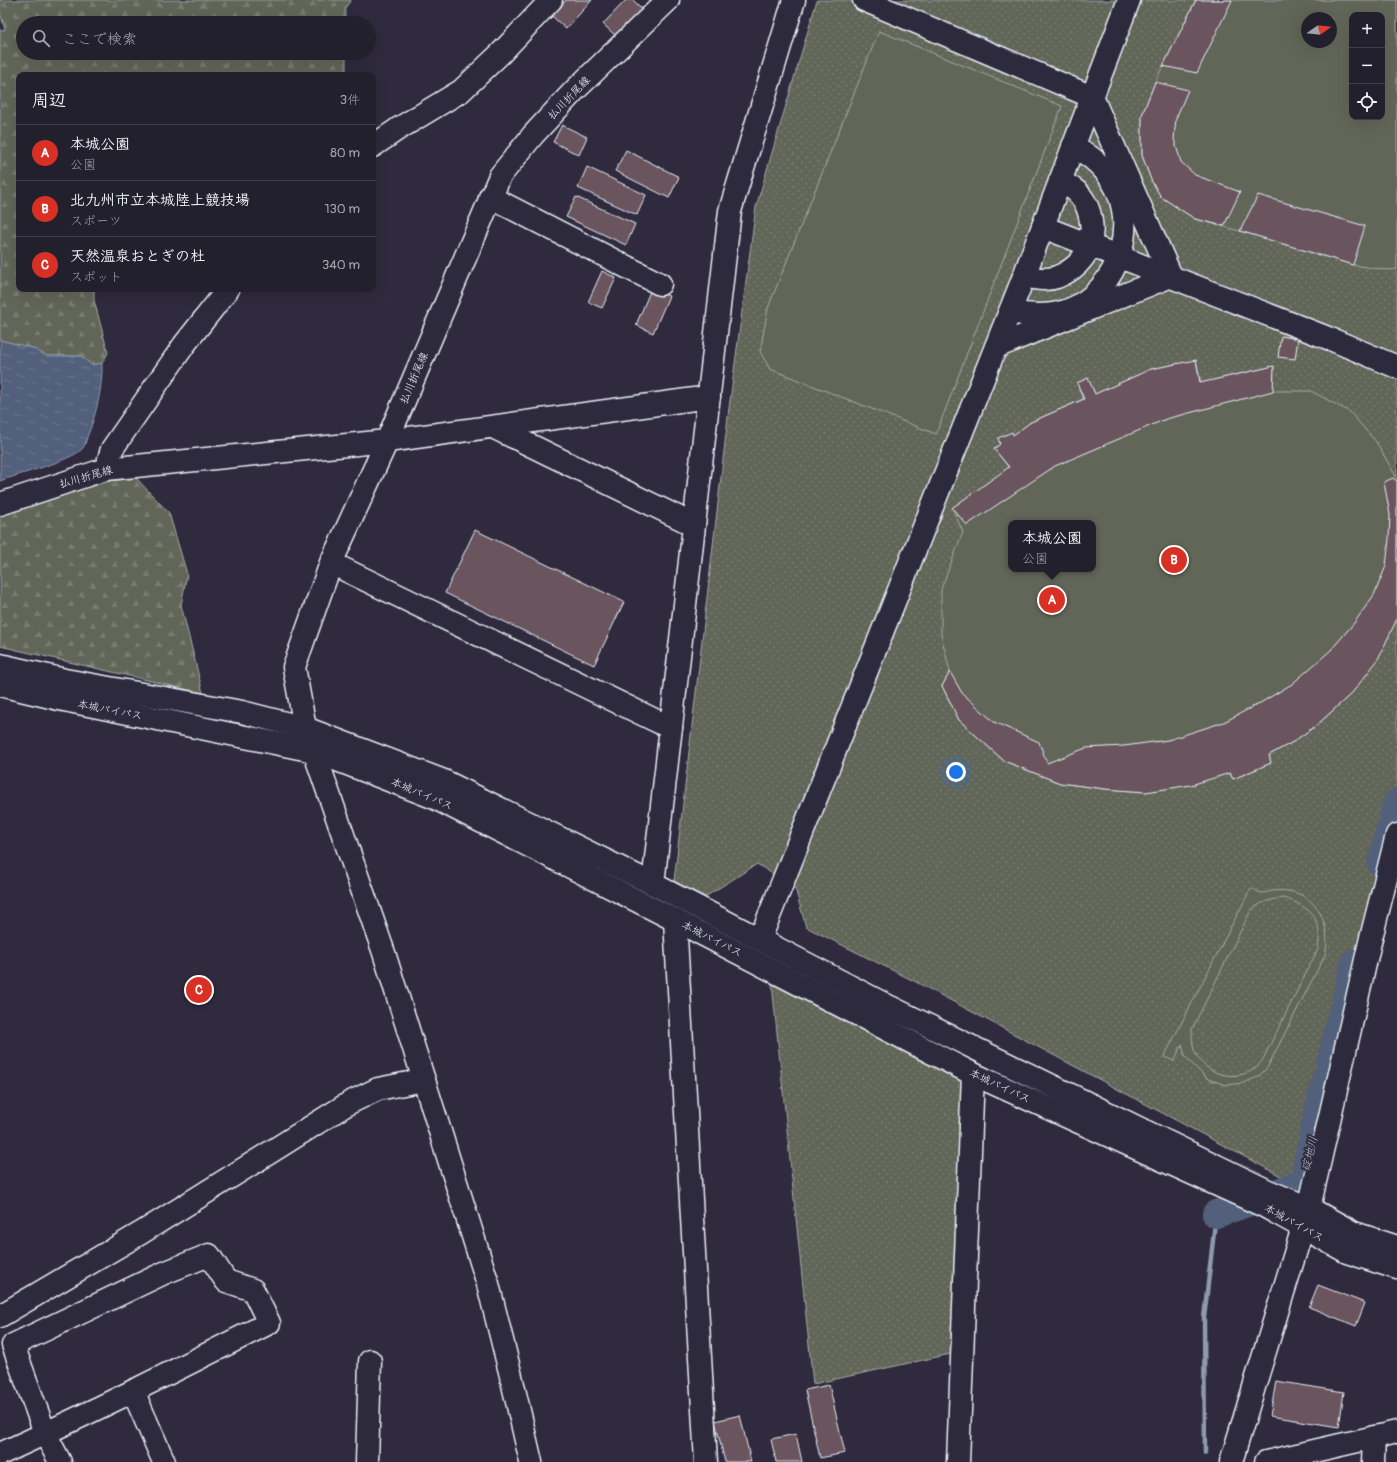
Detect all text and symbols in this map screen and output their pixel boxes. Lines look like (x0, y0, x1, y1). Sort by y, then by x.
north arrow (1301, 12, 1337, 48)
map controls (1349, 12, 1385, 120)
button: + (1349, 12, 1385, 48)
search box (16, 16, 376, 60)
icon: search (30, 27, 52, 49)
text: ここで検索 (62, 30, 137, 49)
button: − (1349, 48, 1385, 84)
street label: 払川折尾線 (545, 74, 593, 122)
button: locate (1349, 84, 1385, 120)
text: 周辺 (32, 90, 66, 111)
text: 3件 (340, 92, 360, 108)
text: 本城公園 (70, 135, 130, 154)
text: A (41, 145, 49, 161)
text: 80 m (330, 145, 360, 161)
text: 公園 (70, 157, 96, 173)
text: 北九州市立本城陸上競技場 (70, 191, 250, 210)
text: B (41, 201, 49, 217)
text: 130 m (324, 201, 360, 217)
text: スポーツ (70, 213, 122, 229)
text: 天然温泉おとぎの杜 (70, 247, 205, 266)
text: C (41, 257, 49, 273)
text: 340 m (322, 257, 360, 273)
text: スポット (70, 269, 122, 285)
street label: 払川折尾線 (397, 350, 431, 406)
street label: 払川折尾線 (58, 463, 114, 491)
popup (1008, 520, 1096, 572)
text: 本城公園 (1022, 529, 1082, 548)
pin: B (1161, 545, 1187, 575)
text: 公園 (1022, 551, 1048, 567)
pin: A (1039, 585, 1065, 615)
street label: 本城バイパス (76, 697, 144, 723)
your location (946, 762, 966, 782)
street label: 本城バイパス (389, 775, 455, 813)
street label: 本城バイパス (680, 918, 744, 960)
pin: C (186, 975, 212, 1005)
street label: 本城バイパス (967, 1066, 1033, 1106)
water label: 碇地川 (1299, 1135, 1321, 1173)
street label: 本城バイパス (1262, 1201, 1326, 1245)

